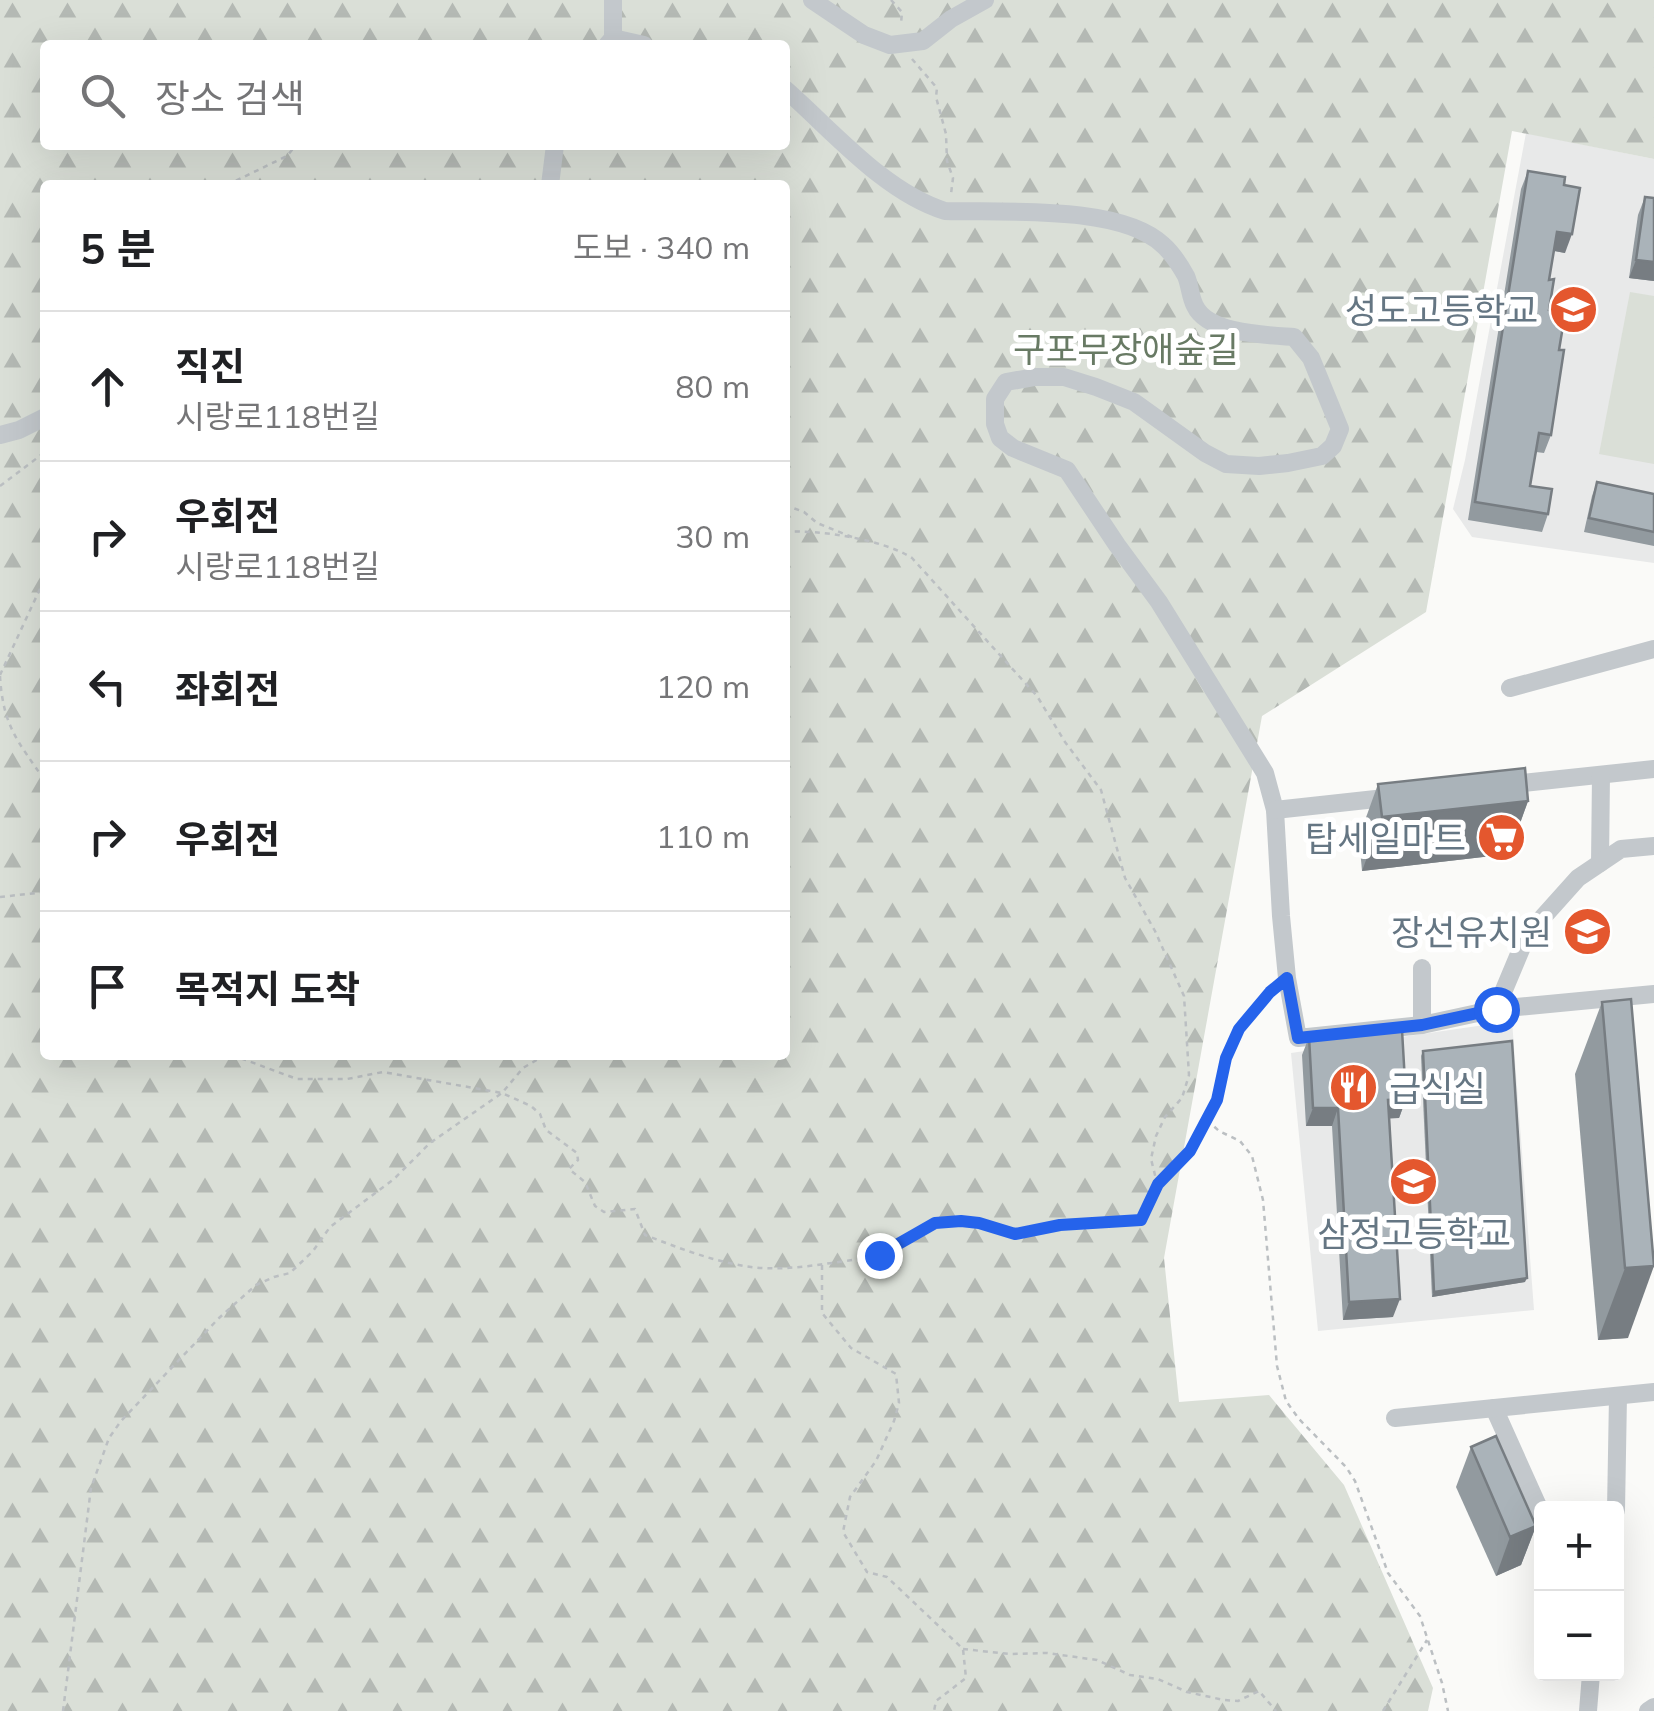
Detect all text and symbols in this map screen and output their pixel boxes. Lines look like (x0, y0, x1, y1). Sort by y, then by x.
search box (40, 40, 790, 150)
icon: search (75, 68, 130, 123)
text: 장소 검색 (155, 74, 305, 122)
text: 5 분 (80, 222, 155, 275)
text: 도보 · 340 m (573, 227, 750, 267)
school or university icon: 성도고등학교 (1547, 284, 1599, 336)
place label: 성도고등학교 (1345, 288, 1538, 332)
park label: 구포무장애숲길 (1013, 327, 1239, 371)
text: 직진 (175, 342, 245, 390)
icon: ahead (80, 359, 135, 414)
text: 80 m (675, 366, 750, 406)
text: 시랑로118번길 (175, 396, 380, 436)
text: 우회전 (175, 492, 280, 540)
icon: right (80, 509, 135, 564)
text: 30 m (675, 516, 750, 556)
text: 시랑로118번길 (175, 546, 380, 586)
icon: left (80, 659, 135, 714)
text: 좌회전 (175, 665, 280, 713)
text: 120 m (656, 666, 750, 706)
icon: right (80, 809, 135, 864)
supermarket icon: 탑세일마트 (1475, 812, 1527, 864)
text: 우회전 (175, 815, 280, 863)
text: 110 m (656, 816, 750, 856)
place label: 탑세일마트 (1305, 816, 1466, 860)
school or university icon: 장선유치원 (1561, 906, 1613, 958)
place label: 장선유치원 (1391, 910, 1552, 954)
icon: arrive (80, 959, 135, 1014)
text: 목적지 도착 (175, 965, 360, 1013)
route start (1474, 987, 1520, 1033)
restaurant icon: 급식실 (1328, 1062, 1380, 1114)
place label: 급식실 (1389, 1066, 1486, 1110)
school or university icon: 삼정고등학교 (1388, 1155, 1440, 1207)
place label: 삼정고등학교 (1317, 1211, 1511, 1255)
route end (857, 1233, 903, 1279)
map controls (1534, 1501, 1624, 1681)
button: + (1534, 1501, 1624, 1591)
button: − (1534, 1591, 1624, 1681)

